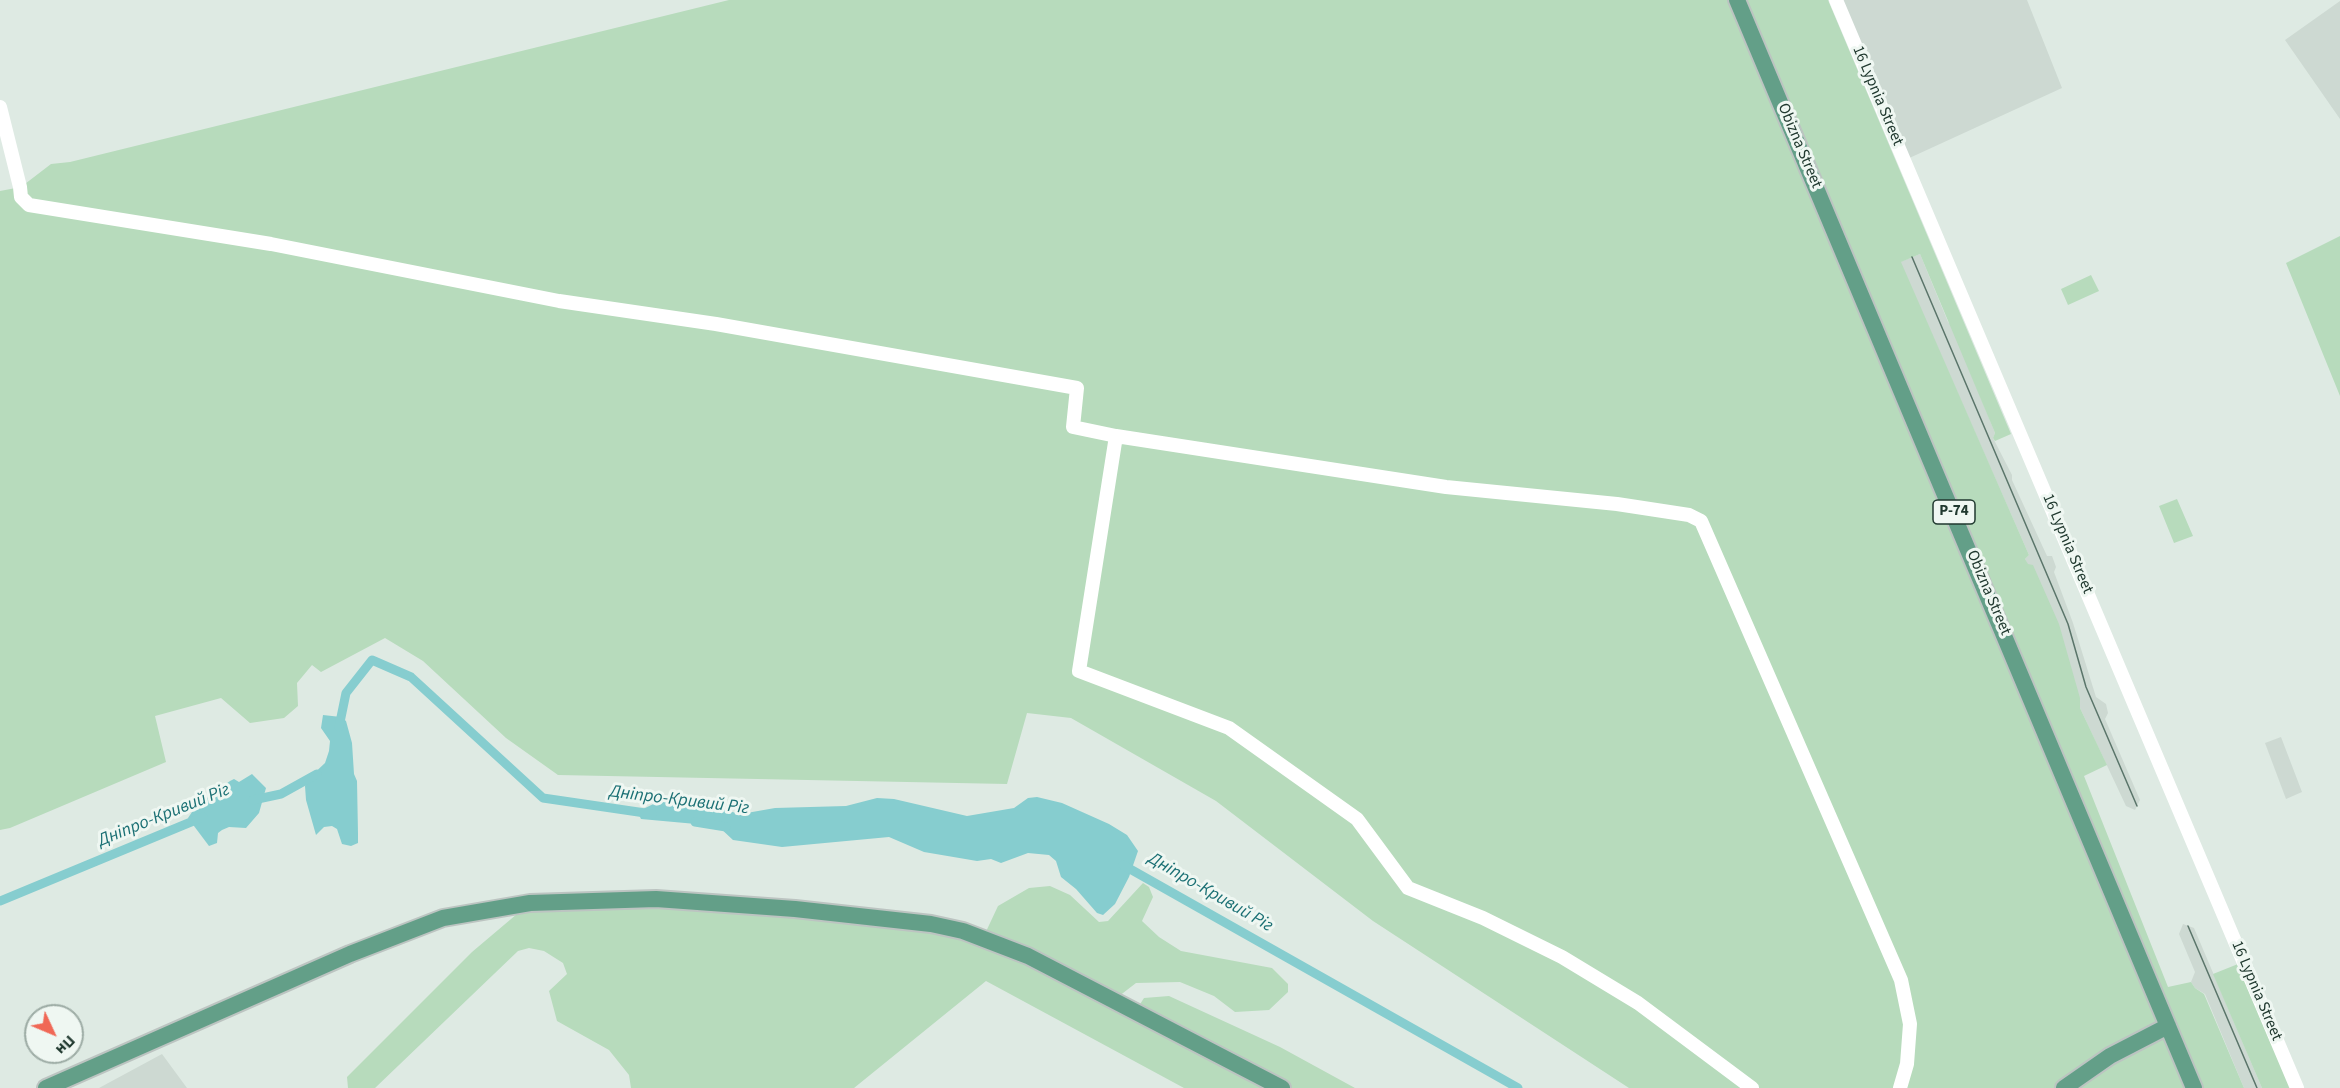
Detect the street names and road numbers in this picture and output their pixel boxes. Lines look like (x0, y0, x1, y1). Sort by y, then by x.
street label: 16 Lypnia Street (1847, 43, 1907, 149)
street label: Obizna Street (1773, 101, 1825, 191)
street label: 16 Lypnia Street (2037, 491, 2097, 597)
road number: Р-74 (1933, 500, 1975, 524)
street label: Obizna Street (1962, 548, 2014, 638)
street label: 16 Lypnia Street (2226, 938, 2286, 1044)

